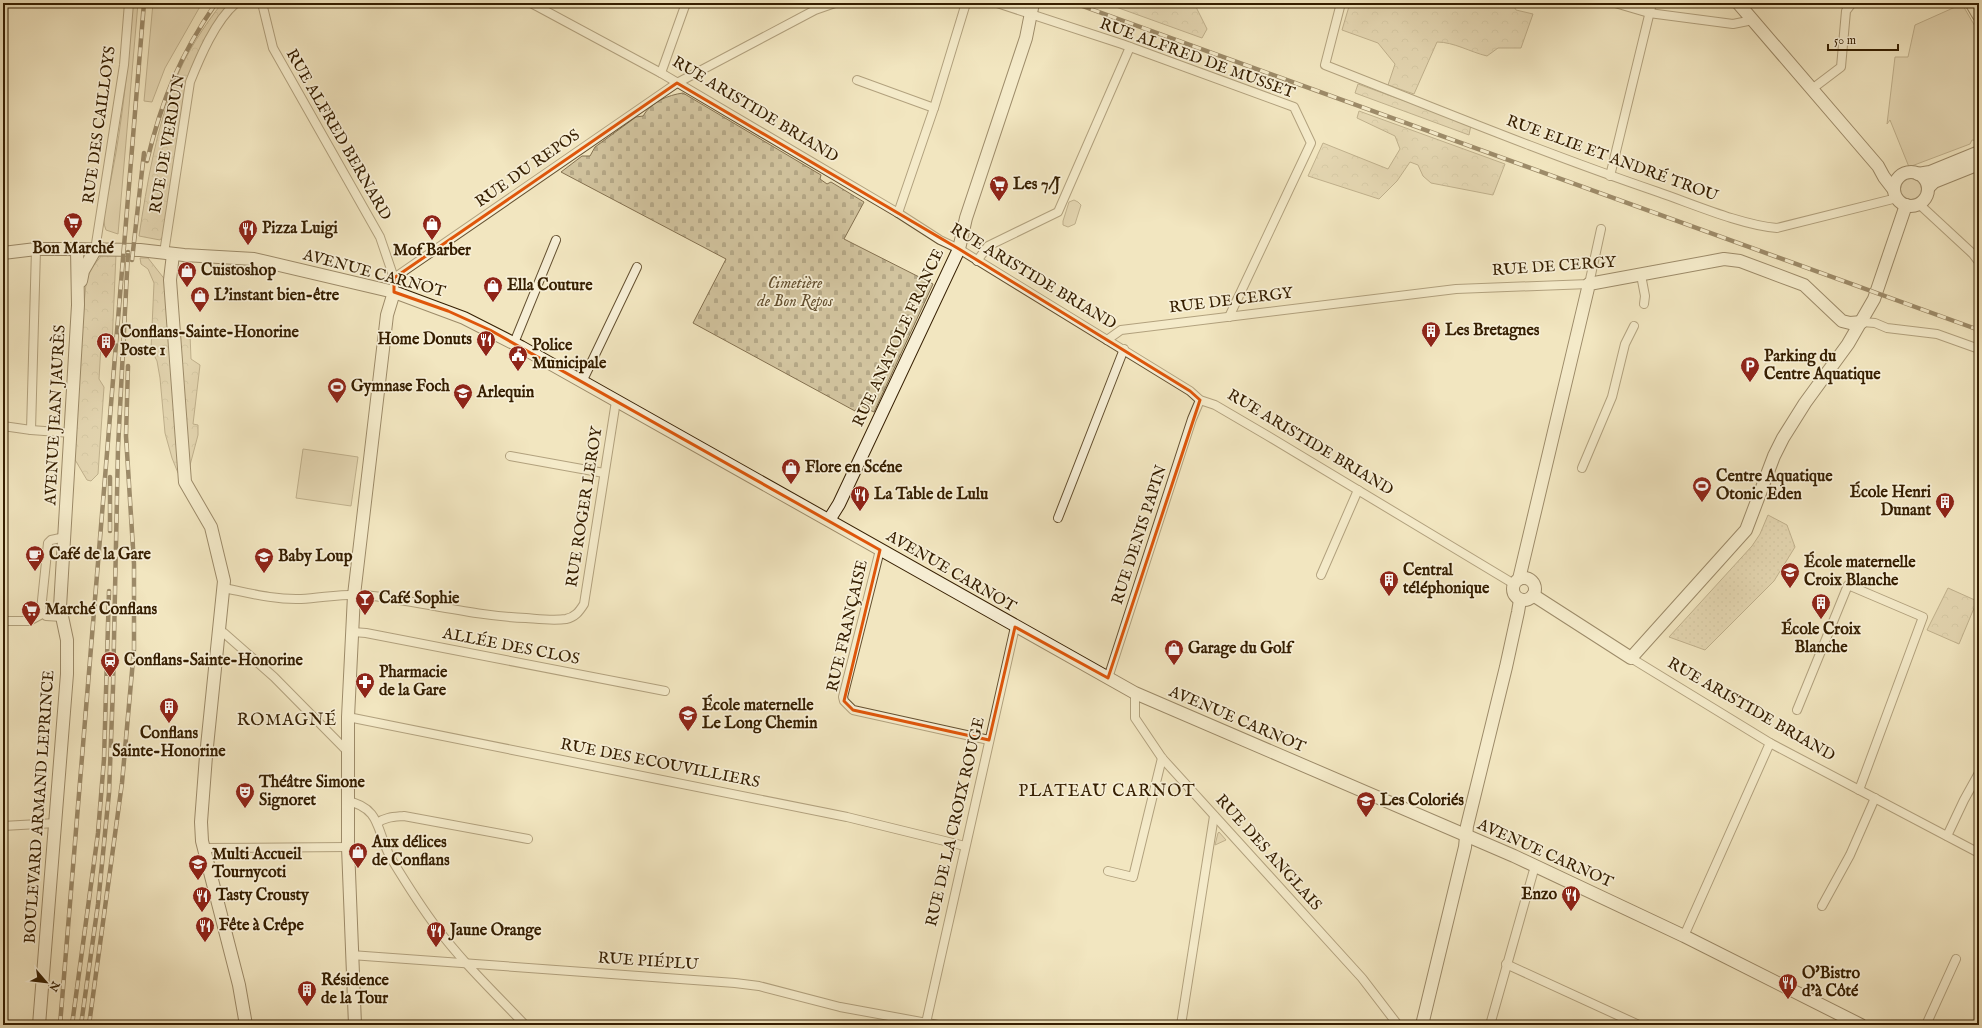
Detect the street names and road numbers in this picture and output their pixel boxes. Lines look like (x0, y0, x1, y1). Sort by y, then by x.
street label: RUE ALFRED DE MUSSET (1097, 14, 1298, 104)
street label: RUE DES CAILLOYS (79, 45, 121, 205)
street label: RUE ALFRED BERNARD (281, 46, 395, 224)
street label: RUE ARISTIDE BRIAND (668, 52, 842, 168)
street label: RUE DE VERDUN (146, 73, 190, 215)
street label: RUE ELIE ET ANDRÉ TROU (1503, 109, 1722, 207)
street label: RUE DU REPOS (472, 125, 584, 213)
street label: RUE ARISTIDE BRIAND (946, 219, 1120, 335)
street label: AVENUE CARNOT (300, 245, 448, 303)
street label: RUE ANATOLE FRANCE (849, 246, 949, 430)
street label: RUE DE CERGY (1491, 253, 1618, 281)
street label: RUE DE CERGY (1168, 283, 1295, 319)
street label: AVENUE JEAN JAURÈS (39, 324, 71, 507)
street label: RUE ARISTIDE BRIAND (1223, 385, 1397, 501)
street label: RUE ROGER LEROY (562, 424, 608, 589)
street label: RUE DENIS PAPIN (1108, 463, 1172, 607)
street label: AVENUE CARNOT (882, 526, 1020, 617)
street label: RUE FRANÇAISE (823, 558, 873, 694)
street label: ALLÉE DES CLOS (440, 622, 581, 670)
street label: RUE ARISTIDE BRIAND (1664, 654, 1839, 766)
street label: BOULEVARD ARMAND LEPRINCE (20, 669, 60, 945)
street label: AVENUE CARNOT (1165, 682, 1309, 758)
street label: RUE DE LA CROIX ROUGE (922, 715, 990, 929)
street label: RUE DES ECOUVILLIERS (559, 735, 761, 793)
street label: RUE DES ANGLAIS (1211, 791, 1325, 915)
street label: AVENUE CARNOT (1473, 815, 1616, 893)
street label: RUE PIÉPLU (597, 947, 699, 976)

